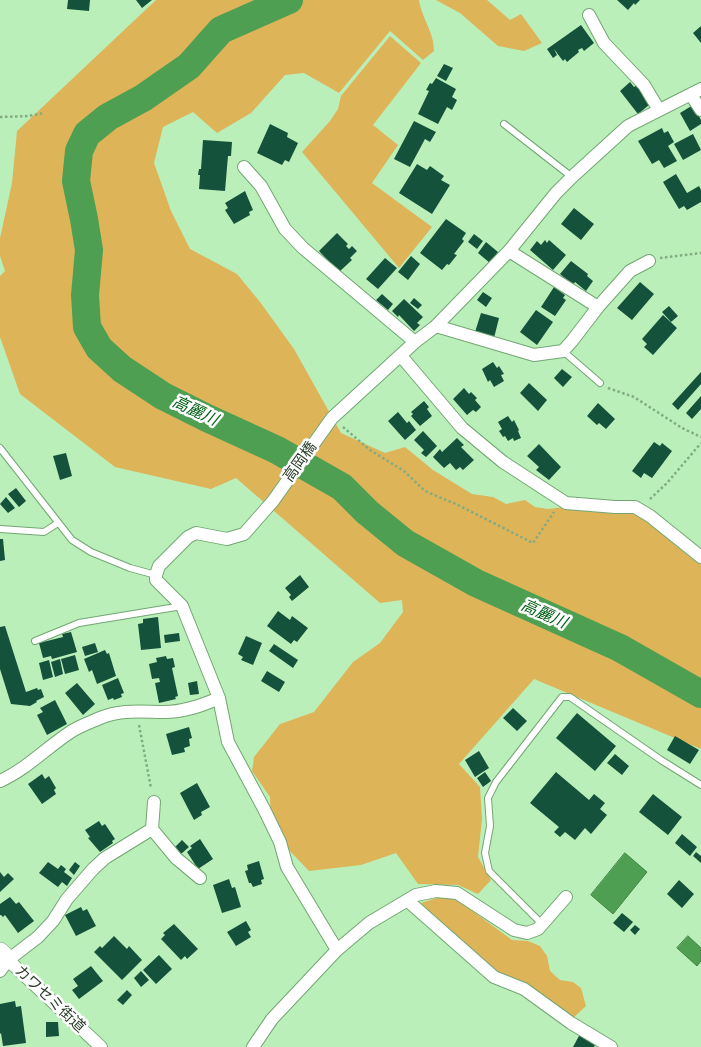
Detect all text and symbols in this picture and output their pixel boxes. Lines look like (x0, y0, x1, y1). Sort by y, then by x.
water label: 高麗川 (169, 392, 221, 430)
street label: 高岡橋 (279, 439, 321, 485)
water label: 高麗川 (518, 595, 570, 633)
street label: カワセミ街道 (11, 962, 89, 1036)

